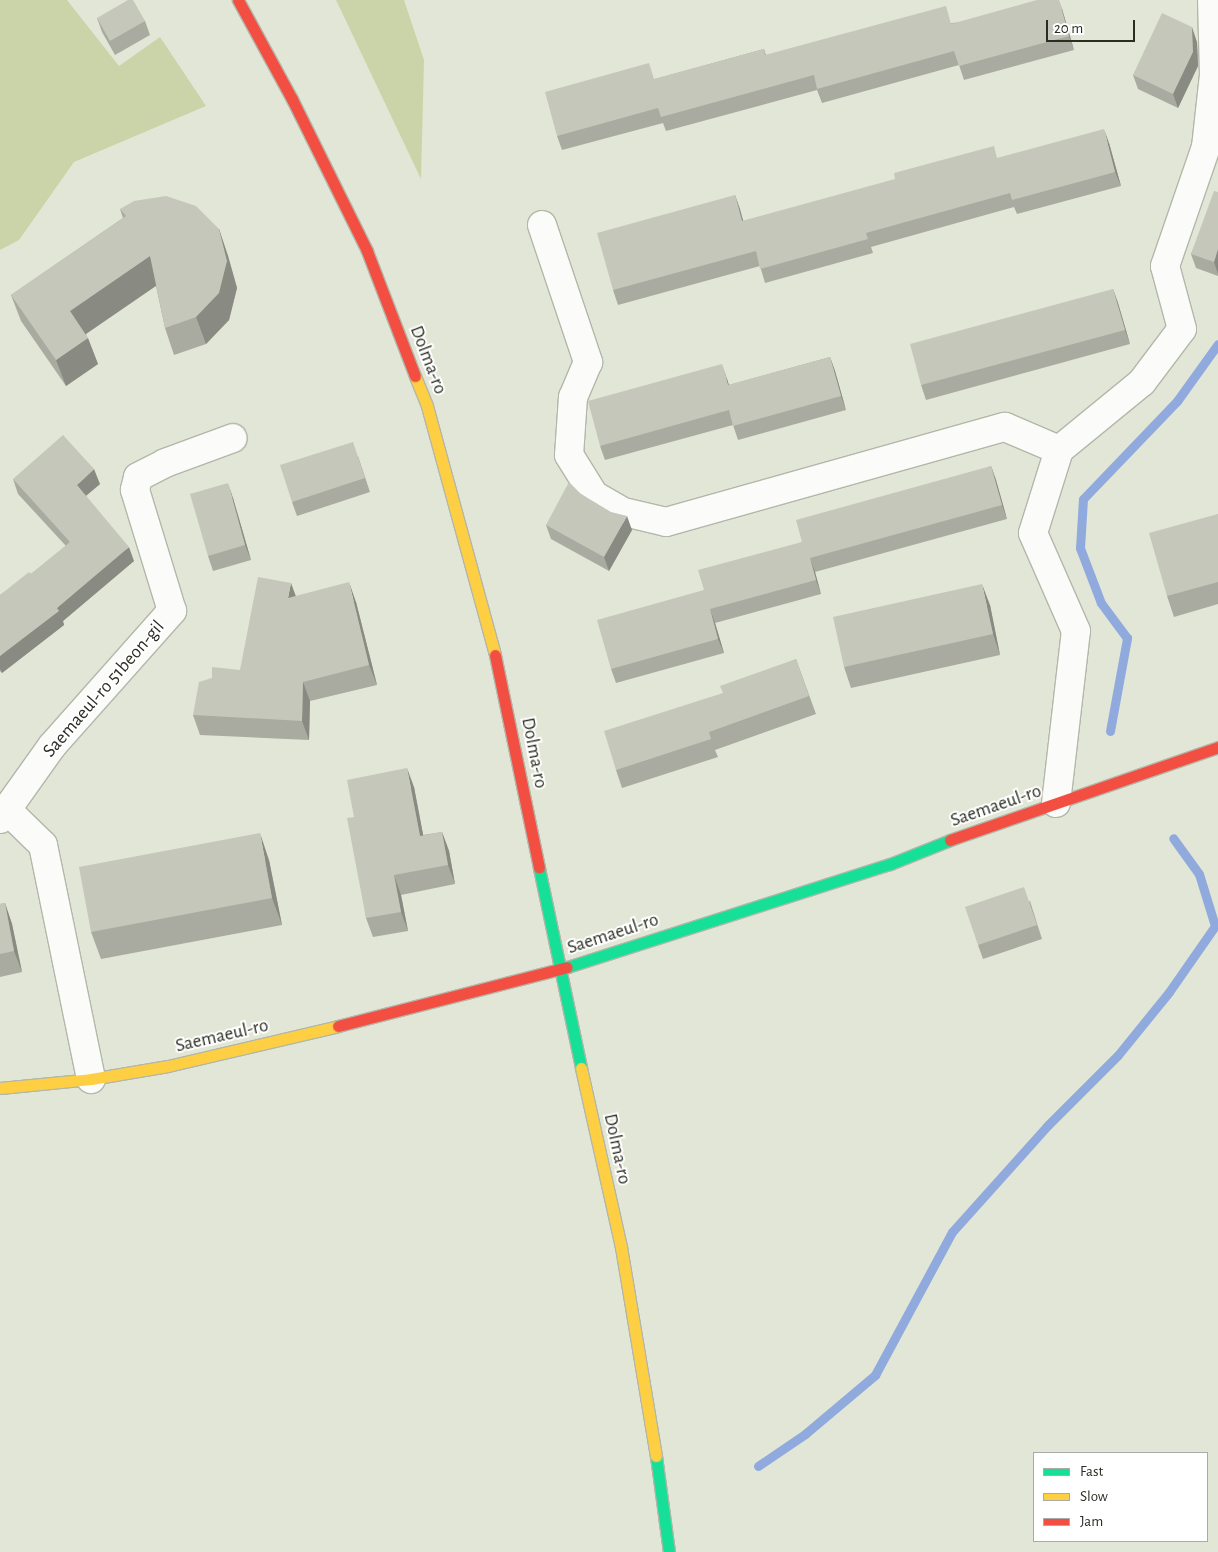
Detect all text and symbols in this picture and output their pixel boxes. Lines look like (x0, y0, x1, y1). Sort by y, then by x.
scale bar (1048, 10, 1137, 42)
text: 20 m (1054, 21, 1083, 36)
street label: Dolma-ro (405, 323, 451, 397)
street label: Saemaeul-ro 51beon-gil (38, 616, 170, 762)
street label: Dolma-ro (516, 716, 552, 790)
street label: Saemaeul-ro (948, 780, 1044, 832)
street label: Saemaeul-ro (565, 909, 661, 959)
street label: Saemaeul-ro (173, 1014, 271, 1058)
street label: Dolma-ro (598, 1112, 636, 1186)
legend (1033, 1452, 1208, 1542)
text: Fast (1080, 1464, 1103, 1479)
text: Slow (1080, 1489, 1108, 1504)
text: Jam (1080, 1514, 1103, 1529)

